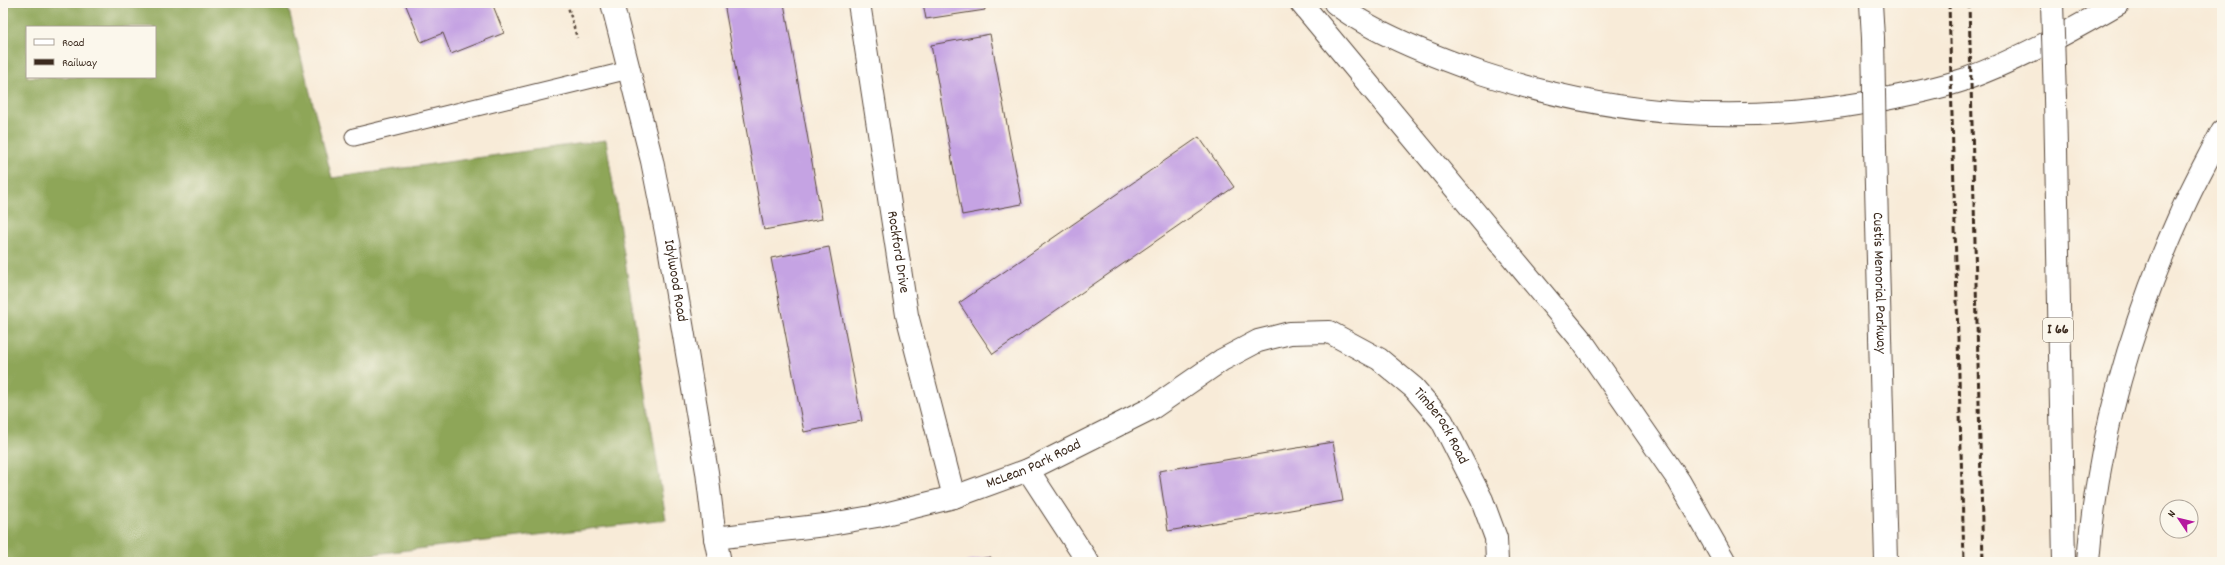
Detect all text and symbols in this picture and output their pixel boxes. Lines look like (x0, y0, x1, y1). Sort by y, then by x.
legend (26, 26, 156, 78)
text: Road (62, 35, 84, 52)
text: Railway (62, 55, 98, 72)
street label: Rockford Drive (880, 209, 915, 295)
street label: Custis Memorial Parkway (1866, 212, 1891, 355)
street label: Idylwood Road (657, 238, 692, 324)
road number: I 66 (2043, 318, 2073, 342)
street label: Timberock Road (1407, 383, 1473, 468)
street label: McLean Park Road (983, 434, 1085, 495)
north arrow (2159, 499, 2199, 539)
text: N (2164, 507, 2181, 521)

